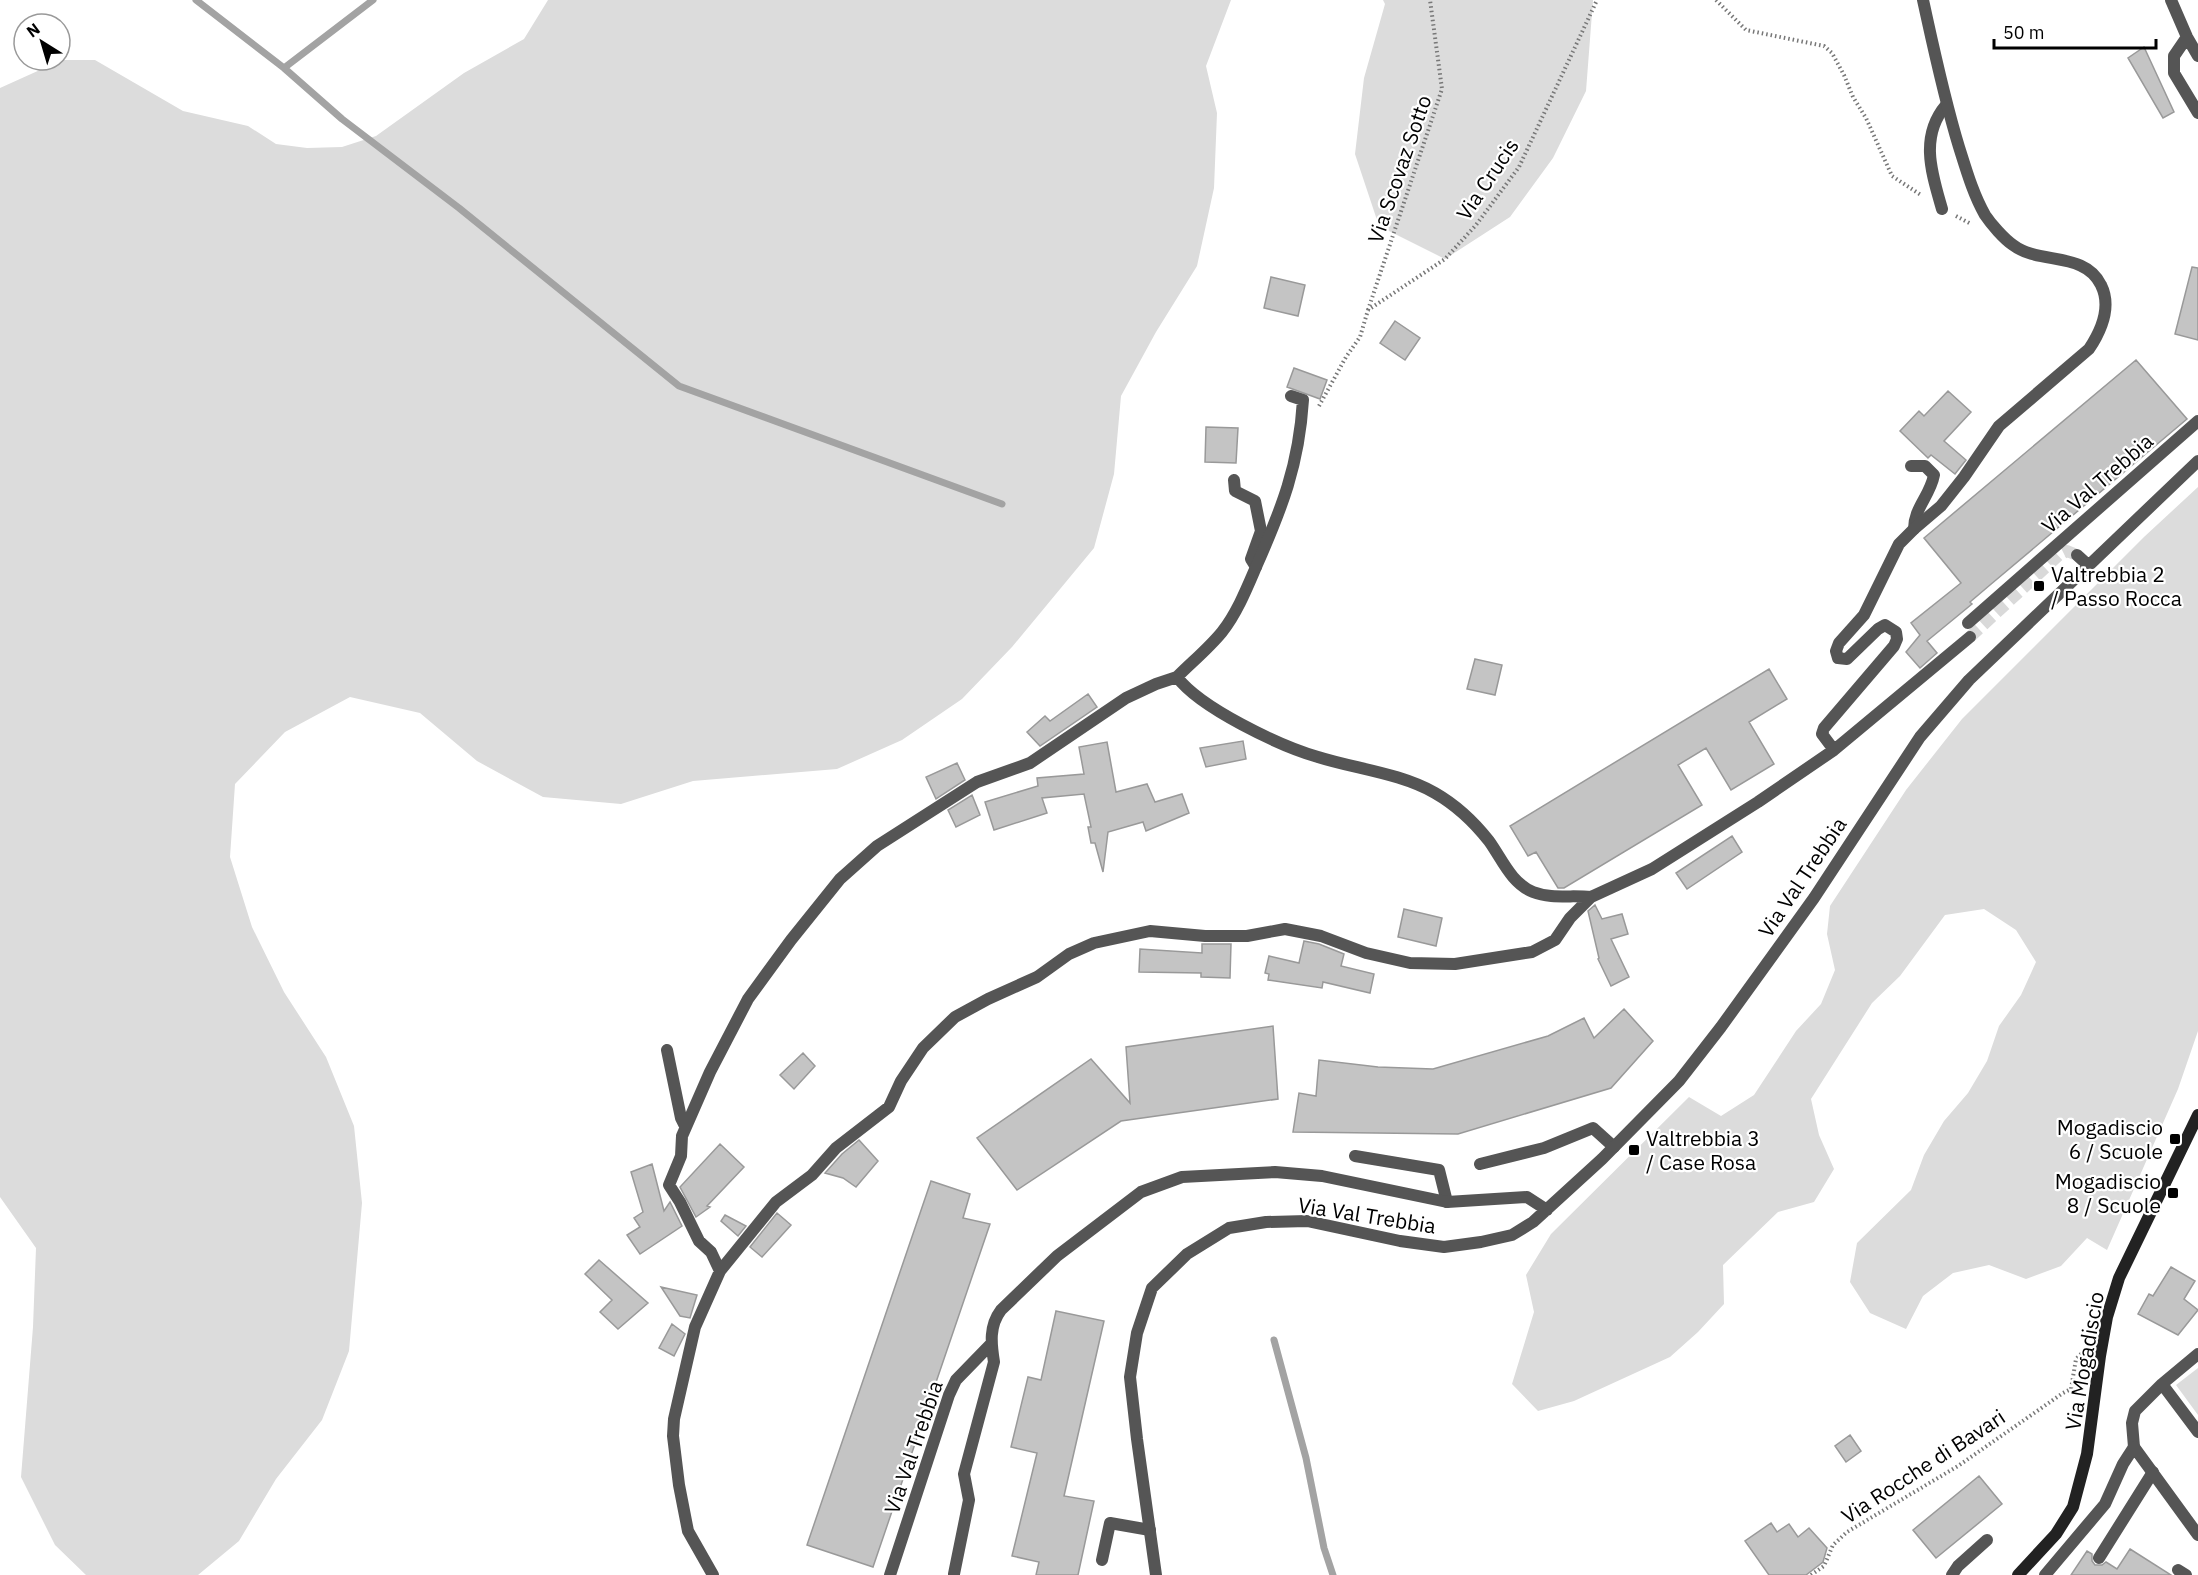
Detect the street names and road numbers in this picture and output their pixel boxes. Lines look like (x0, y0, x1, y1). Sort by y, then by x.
street label: Via Scovaz Sotto (1361, 91, 1437, 247)
street label: Via Crucis (1449, 133, 1525, 225)
street label: Via Val Trebbia (2035, 427, 2159, 539)
street label: Via Val Trebbia (1751, 811, 1853, 943)
street label: Via Val Trebbia (1296, 1190, 1438, 1240)
street label: Via Mogadiscio (2058, 1289, 2110, 1433)
street label: Via Val Trebbia (877, 1377, 949, 1517)
street label: Via Rocche di Bavari (1836, 1403, 2010, 1529)

